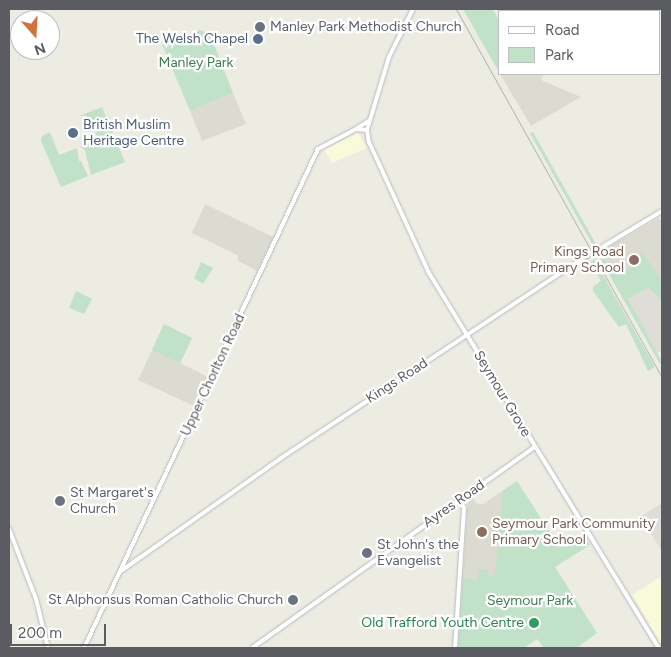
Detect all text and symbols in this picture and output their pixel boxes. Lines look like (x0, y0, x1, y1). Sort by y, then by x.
north arrow (10, 10, 60, 60)
legend (498, 10, 661, 75)
place label: Manley Park Methodist Church (270, 19, 462, 35)
marker: Manley Park Methodist Church (254, 21, 266, 33)
text: Road (545, 21, 580, 39)
place label: The Welsh Chapel (136, 31, 248, 47)
marker: The Welsh Chapel (252, 33, 264, 45)
text: N (32, 39, 48, 59)
text: Park (545, 46, 574, 64)
park label: Manley Park (159, 55, 233, 71)
place label: British Muslim Heritage Centre (83, 117, 184, 150)
marker: British Muslim Heritage Centre (67, 127, 79, 139)
place label: Kings Road Primary School (530, 244, 624, 276)
marker: Kings Road Primary School (628, 254, 640, 266)
street label: Upper Chorlton Road (177, 311, 249, 439)
street label: Seymour Grove (470, 348, 534, 440)
street label: Kings Road (363, 355, 431, 407)
street label: Ayres Road (420, 477, 488, 531)
place label: St Margaret's Church (70, 485, 153, 518)
marker: St Margaret's Church (54, 495, 66, 507)
place label: Seymour Park Community Primary School (492, 516, 655, 548)
marker: Seymour Park Community Primary School (476, 526, 488, 538)
place label: St John's the Evangelist (377, 537, 459, 570)
marker: St John's the Evangelist (361, 547, 373, 559)
place label: St Alphonsus Roman Catholic Church (48, 592, 283, 608)
park label: Seymour Park (487, 593, 573, 609)
marker: St Alphonsus Roman Catholic Church (287, 594, 299, 606)
scale bar (12, 614, 109, 646)
place label: Old Trafford Youth Centre (361, 615, 524, 631)
marker: Old Trafford Youth Centre (528, 617, 540, 629)
text: 200 m (18, 624, 62, 642)

